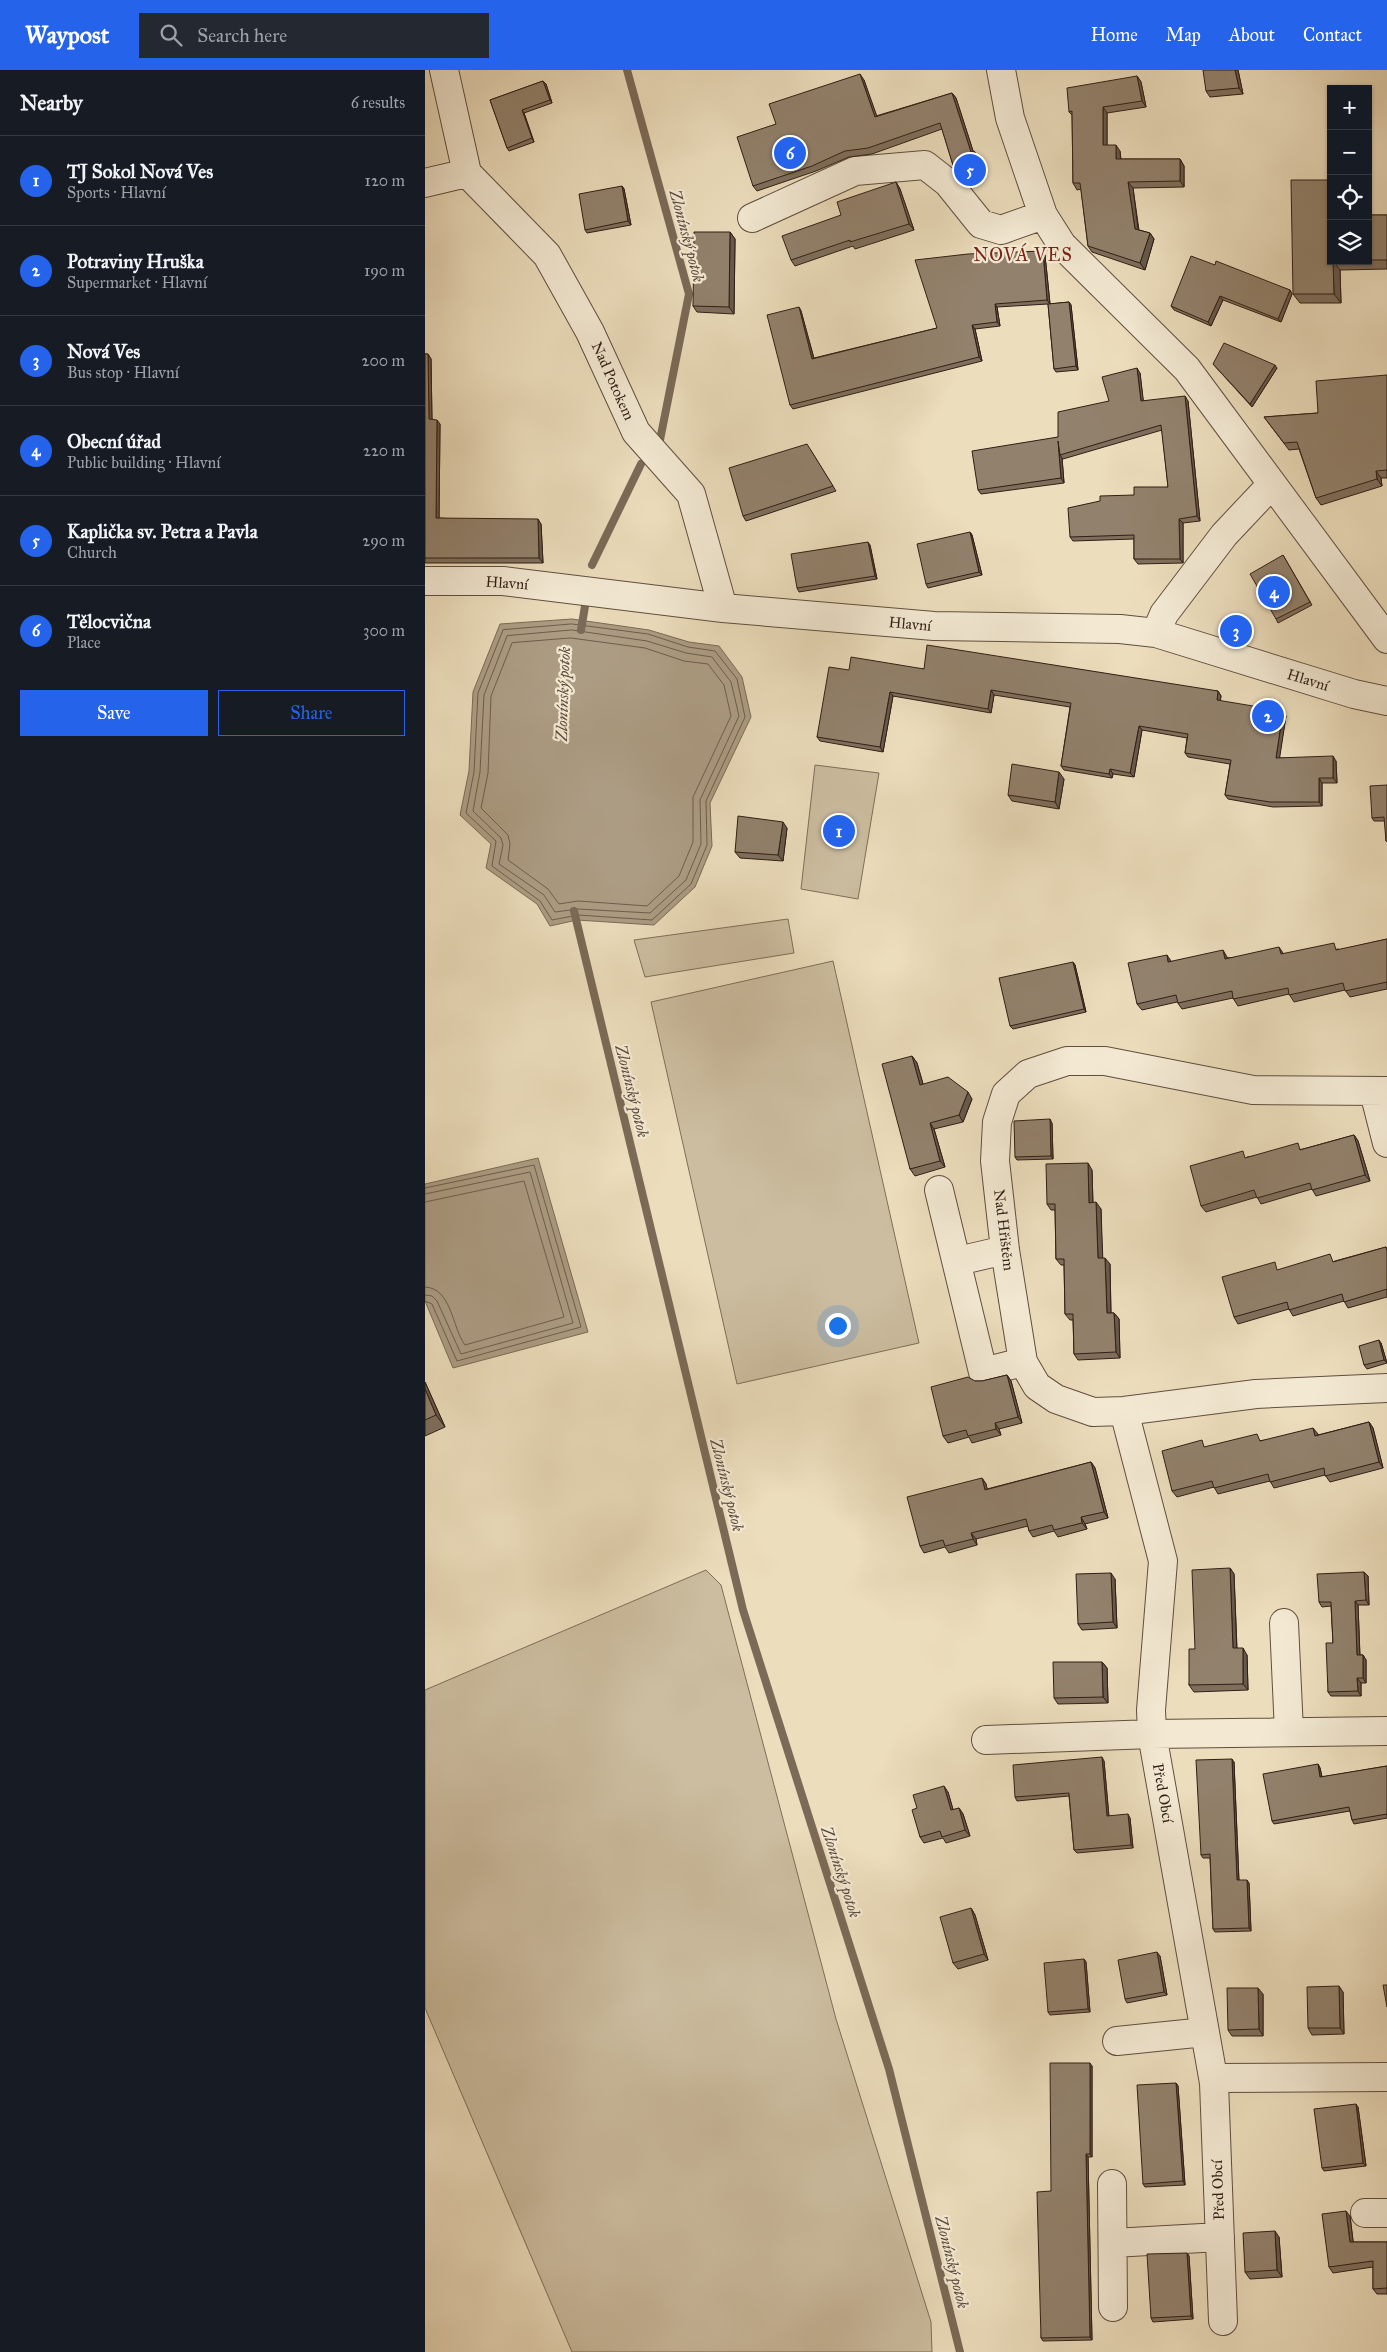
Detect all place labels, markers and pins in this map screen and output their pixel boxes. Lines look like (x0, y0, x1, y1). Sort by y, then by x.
pin: 6 (774, 134, 806, 172)
pin: 5 (954, 151, 986, 189)
pin: 4 (1258, 573, 1290, 611)
pin: 3 (1220, 612, 1252, 650)
pin: 2 (1252, 697, 1284, 735)
pin: 1 (823, 812, 855, 850)

